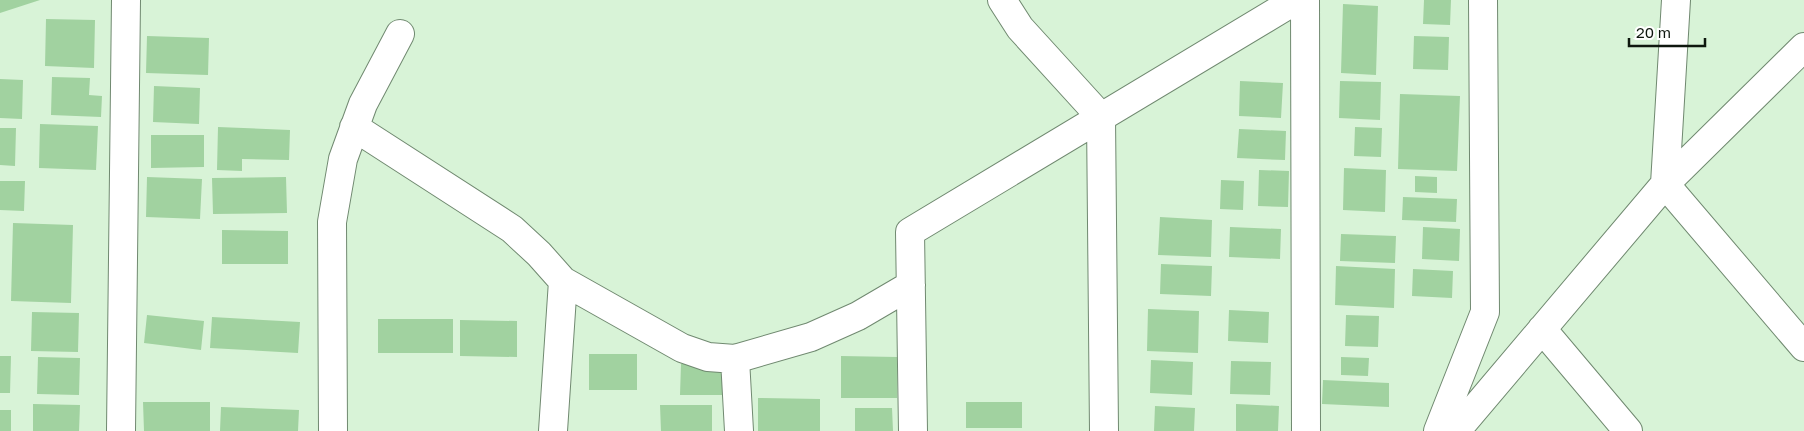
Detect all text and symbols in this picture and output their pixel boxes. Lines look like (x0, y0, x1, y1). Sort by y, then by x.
scale bar (1629, 15, 1705, 47)
text: 20 m (1636, 23, 1671, 41)

